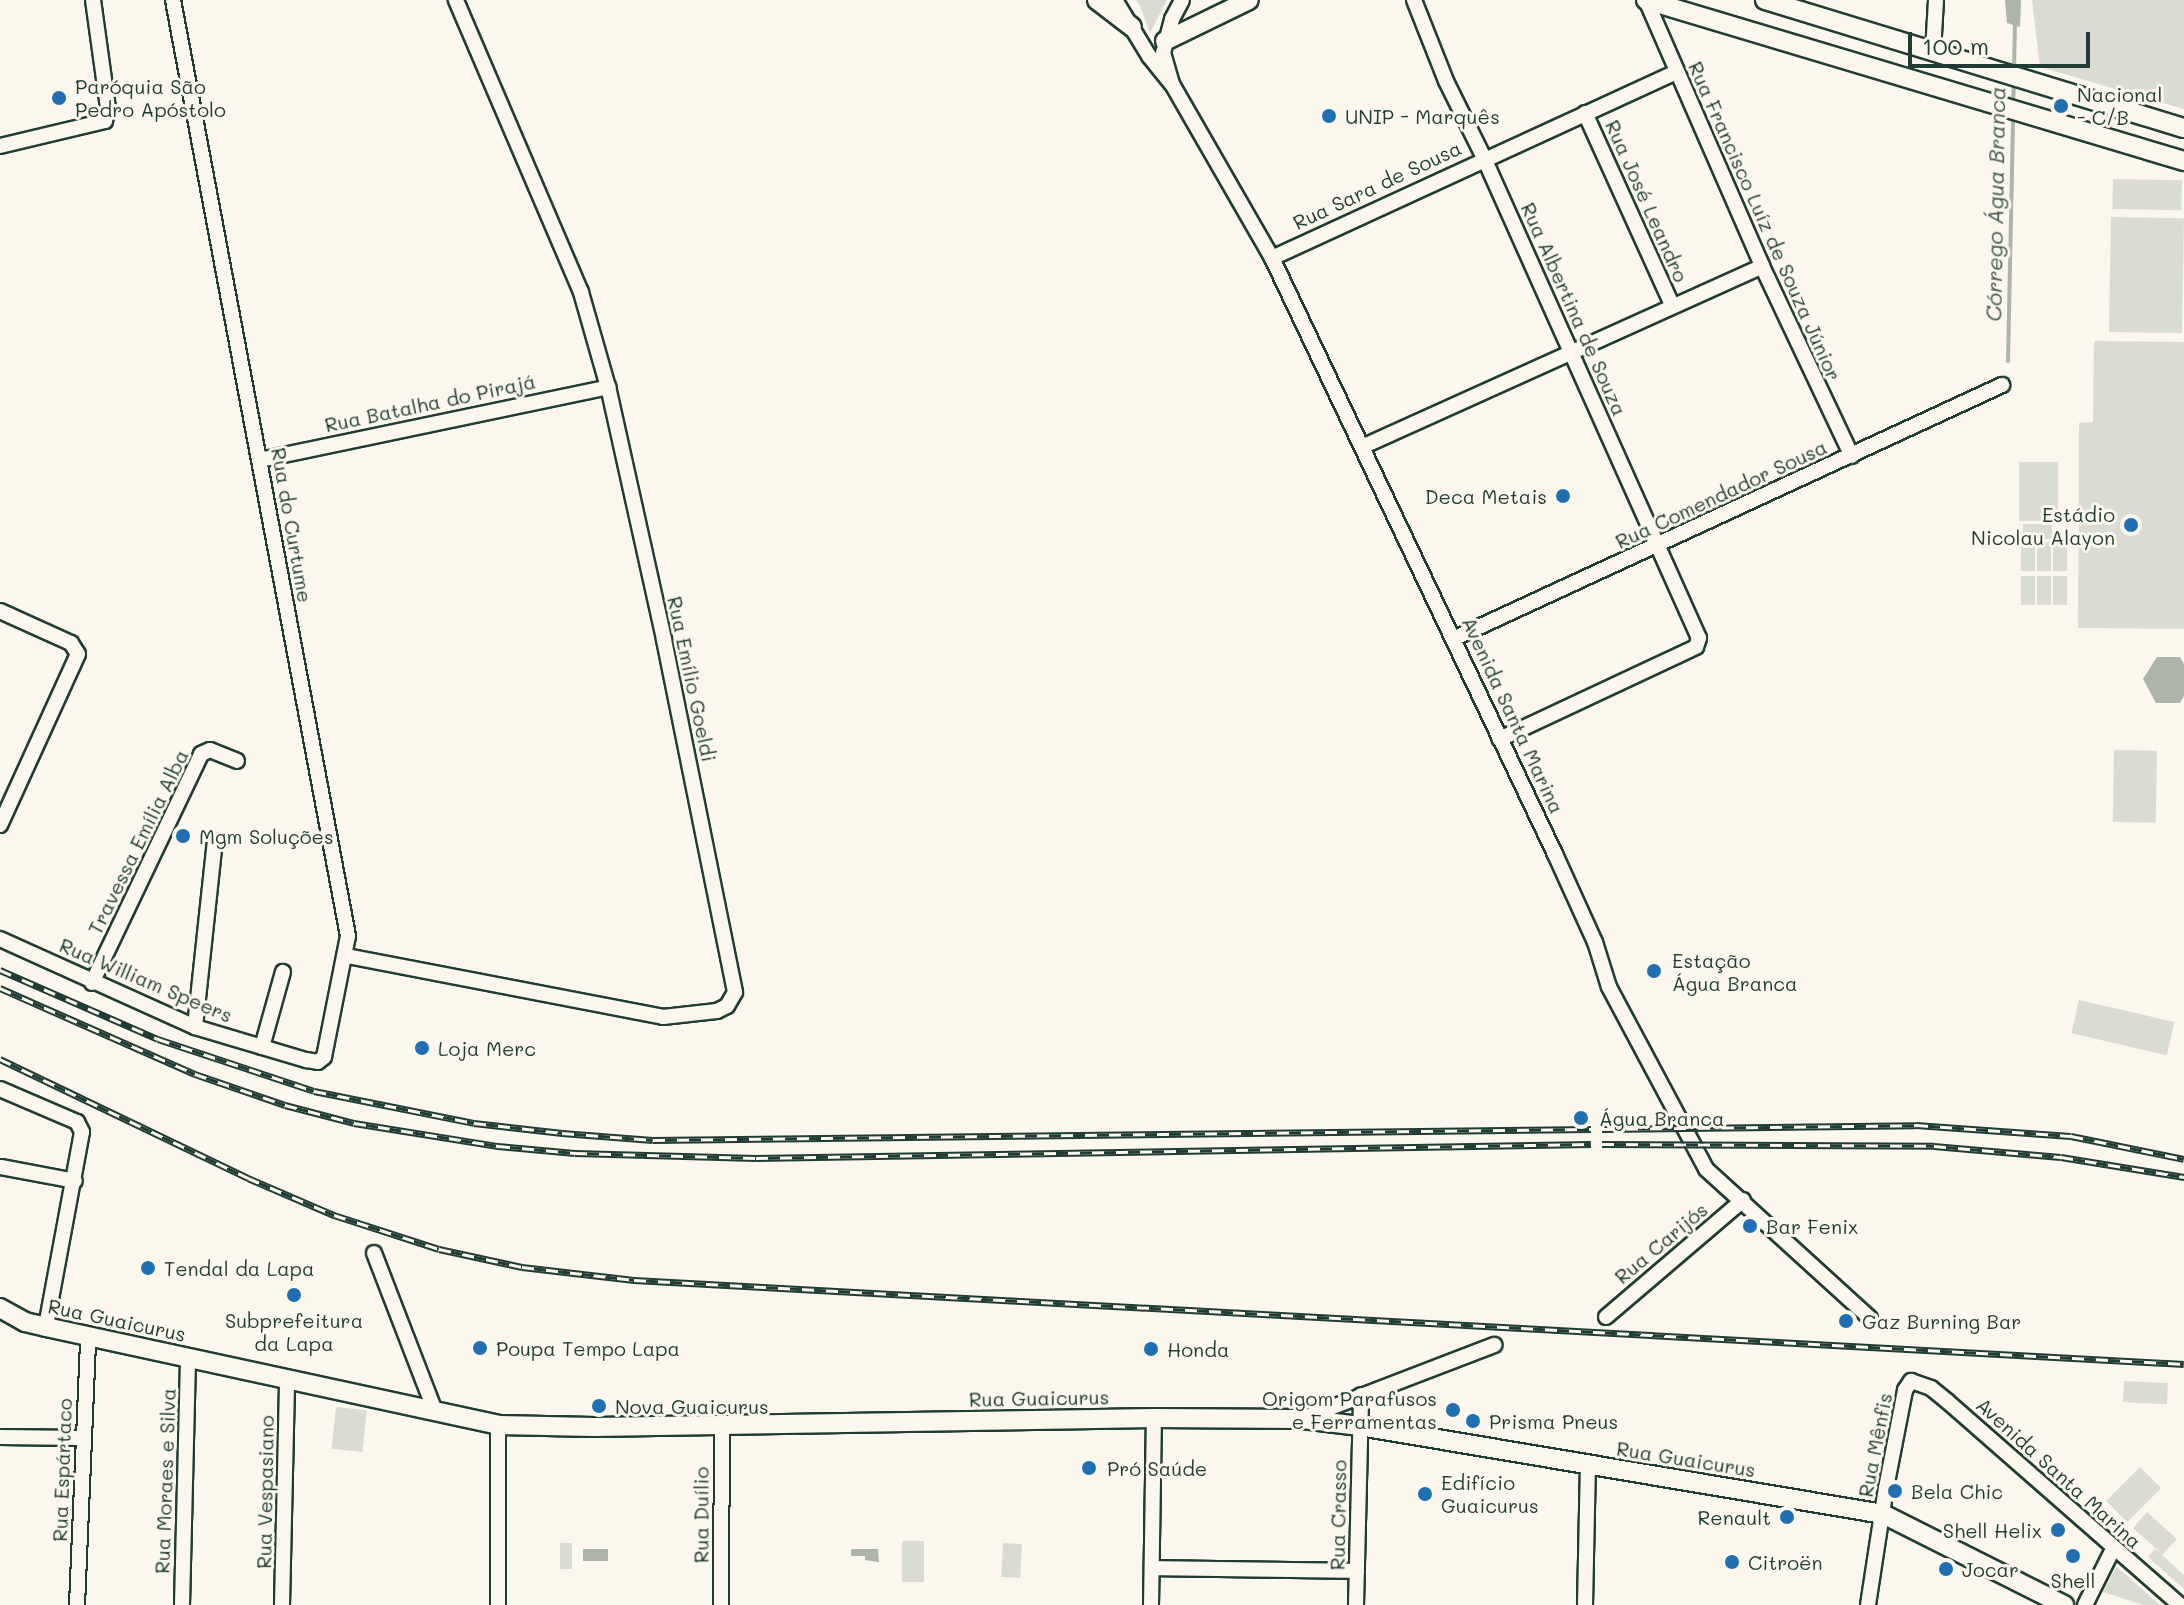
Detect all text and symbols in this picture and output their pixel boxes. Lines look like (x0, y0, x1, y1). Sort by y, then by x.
scale bar (1912, 16, 2094, 66)
text: 100 m (1922, 30, 1989, 61)
street label: Rua Francisco Luíz de Souza Júnior (1684, 58, 1846, 384)
place label: Paróquia São Pedro Apóstolo (75, 74, 226, 121)
place label: Nacional - C/B (2077, 82, 2163, 129)
water label: Córrego Água Branca (1980, 86, 2010, 322)
marker: Paróquia São Pedro Apóstolo (50, 89, 68, 107)
marker: Nacional - C/B (2052, 97, 2070, 115)
place label: UNIP - Marquês (1345, 104, 1500, 128)
marker: UNIP - Marquês (1320, 107, 1338, 125)
street label: Rua José Leandro (1600, 116, 1694, 286)
street label: Rua Sara de Sousa (1289, 135, 1465, 235)
street label: Rua Albertina de Souza (1516, 199, 1632, 419)
street label: Rua Batalha do Pirajá (322, 369, 538, 437)
street label: Rua Comendador Sousa (1611, 434, 1831, 554)
street label: Rua do Curtume (267, 446, 317, 604)
place label: Deca Metais (1425, 484, 1547, 508)
marker: Deca Metais (1554, 487, 1572, 505)
place label: Estádio Nicolau Alayon (1971, 502, 2115, 549)
marker: Estádio Nicolau Alayon (2122, 516, 2140, 534)
street label: Rua Emílio Goeldi (663, 594, 721, 764)
street label: Avenida Santa Marina (1457, 613, 1569, 817)
street label: Travessa Emília Alba (83, 746, 193, 938)
place label: Mgm Soluções (199, 824, 334, 848)
marker: Mgm Soluções (174, 827, 192, 845)
street label: Rua William Speers (56, 933, 236, 1027)
place label: Estação Água Branca (1672, 948, 1797, 995)
marker: Estação Água Branca (1643, 960, 1665, 982)
place label: Loja Merc (438, 1036, 536, 1060)
marker: Loja Merc (413, 1039, 431, 1057)
place label: Água Branca (1599, 1106, 1724, 1130)
marker: Água Branca (1570, 1107, 1592, 1129)
street label: Rua Carijós (1610, 1197, 1712, 1289)
place label: Bar Fenix (1766, 1214, 1858, 1238)
marker: Bar Fenix (1741, 1217, 1759, 1235)
place label: Tendal da Lapa (164, 1256, 314, 1280)
marker: Tendal da Lapa (139, 1259, 157, 1277)
marker: Subprefeitura da Lapa (285, 1286, 303, 1304)
street label: Rua Guaicurus (46, 1294, 188, 1346)
place label: Subprefeitura da Lapa (225, 1308, 363, 1355)
place label: Gaz Burning Bar (1862, 1309, 2021, 1333)
marker: Gaz Burning Bar (1837, 1312, 1855, 1330)
place label: Poupa Tempo Lapa (496, 1336, 680, 1360)
place label: Honda (1167, 1337, 1229, 1361)
marker: Poupa Tempo Lapa (471, 1339, 489, 1357)
marker: Honda (1142, 1340, 1160, 1358)
street label: Rua Guaicurus (969, 1385, 1109, 1411)
place label: Origom Parafusos e Ferramentas (1262, 1386, 1437, 1433)
street label: Rua Moraes e Silva (150, 1388, 180, 1574)
street label: Rua Mênfis (1853, 1391, 1897, 1499)
street label: Avenida Santa Marina (1971, 1392, 2147, 1554)
place label: Nova Guaicurus (615, 1394, 769, 1418)
marker: Nova Guaicurus (590, 1397, 608, 1415)
street label: Rua Espártaco (48, 1398, 76, 1542)
marker: Origom Parafusos e Ferramentas (1444, 1401, 1462, 1419)
place label: Prisma Pneus (1489, 1409, 1618, 1433)
marker: Prisma Pneus (1464, 1412, 1482, 1430)
street label: Rua Vespasiano (252, 1415, 278, 1569)
street label: Rua Guaicurus (1615, 1436, 1757, 1482)
place label: Pró Saúde (1107, 1456, 1207, 1480)
marker: Pró Saúde (1078, 1457, 1100, 1479)
street label: Rua Crasso (1325, 1459, 1351, 1571)
street label: Rua Duílio (689, 1467, 713, 1563)
place label: Edifício Guaicurus (1441, 1470, 1539, 1517)
place label: Bela Chic (1911, 1479, 2003, 1503)
marker: Bela Chic (1886, 1482, 1904, 1500)
marker: Edifício Guaicurus (1416, 1485, 1434, 1503)
place label: Renault (1698, 1505, 1771, 1529)
marker: Renault (1778, 1508, 1796, 1526)
place label: Shell Helix (1943, 1518, 2042, 1542)
marker: Shell Helix (2049, 1521, 2067, 1539)
marker: Shell (2064, 1547, 2082, 1565)
place label: Citroën (1748, 1550, 1823, 1574)
marker: Citroën (1723, 1553, 1741, 1571)
place label: Jocar (1962, 1557, 2019, 1581)
marker: Jocar (1937, 1560, 1955, 1578)
place label: Shell (2051, 1568, 2095, 1592)

